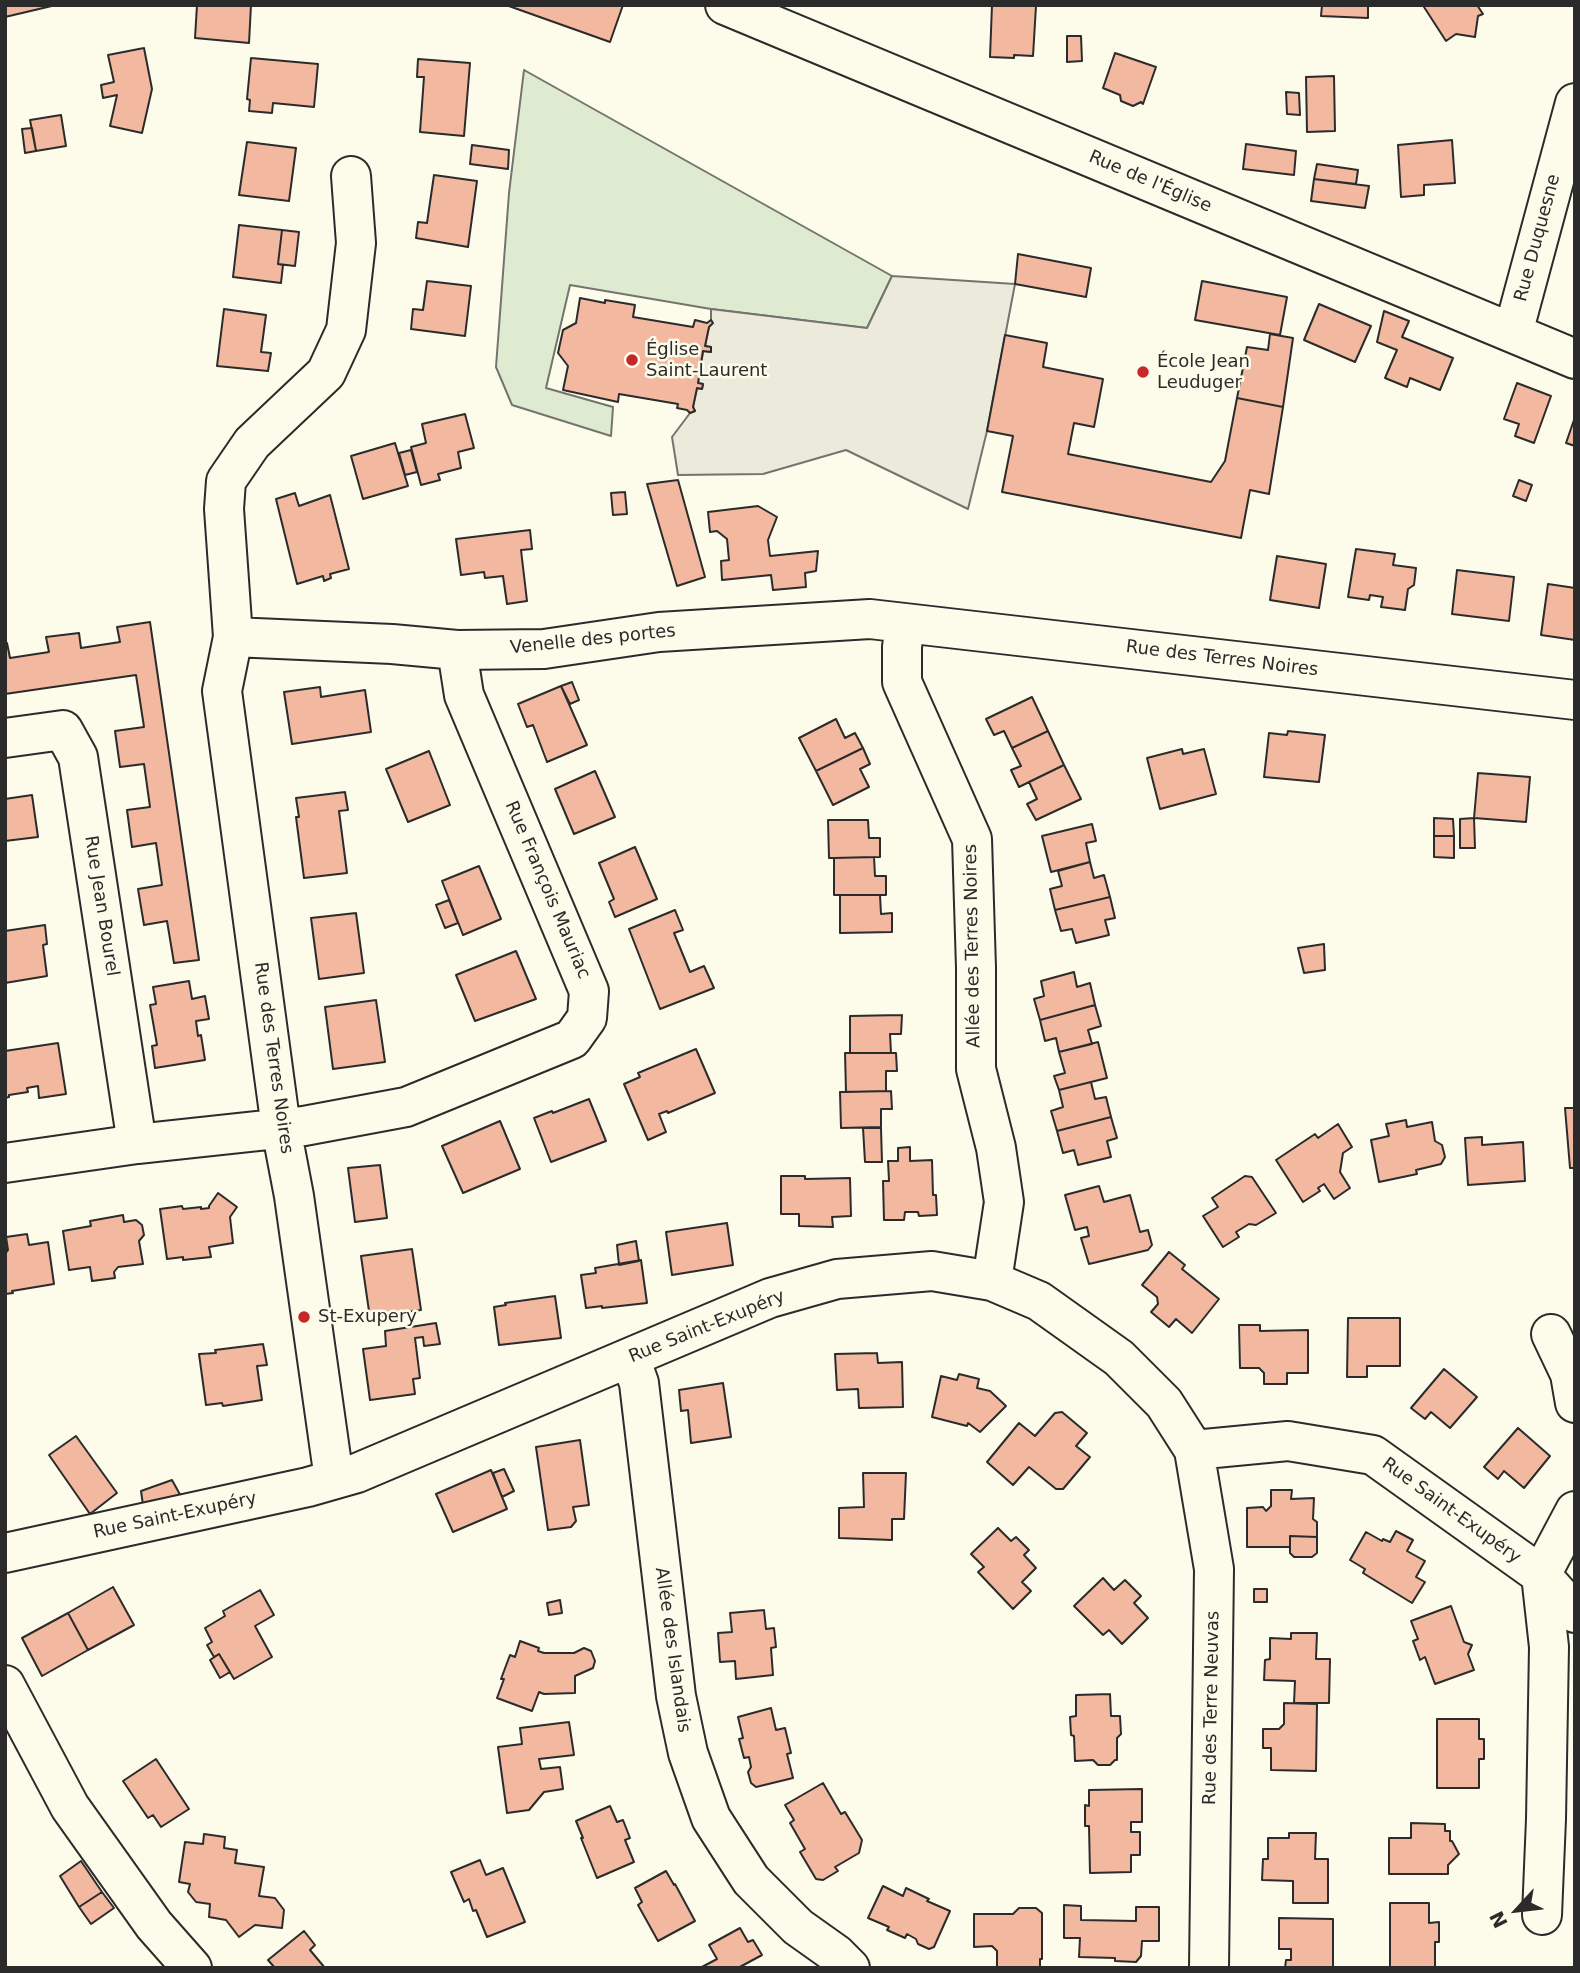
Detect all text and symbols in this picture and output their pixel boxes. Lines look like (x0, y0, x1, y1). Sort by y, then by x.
street label: Rue de l'Église (1085, 146, 1215, 218)
street label: Rue Duquesne (1511, 172, 1565, 304)
place label: Église Saint-Laurent (646, 339, 767, 382)
place label: École Jean Leuduger (1157, 351, 1250, 394)
marker: Église Saint-Laurent (624, 352, 640, 368)
marker: École Jean Leuduger (1135, 364, 1151, 380)
street label: Venelle des portes (509, 621, 677, 659)
street label: Rue des Terres Noires (1125, 636, 1319, 682)
street label: Rue François Mauriac (500, 798, 594, 982)
street label: Rue Jean Bourel (79, 834, 123, 978)
street label: Allée des Terres Noires (960, 844, 986, 1048)
street label: Rue des Terres Noires (249, 961, 297, 1155)
street label: Rue Saint-Exupéry (626, 1286, 788, 1368)
place label: St-Exupery (318, 1306, 417, 1328)
marker: St-Exupery (296, 1309, 312, 1325)
street label: Rue Saint-Exupéry (1377, 1453, 1525, 1569)
street label: Rue Saint-Exupéry (91, 1488, 259, 1544)
street label: Allée des Islandais (650, 1566, 694, 1734)
street label: Rue des Terre Neuvas (1200, 1611, 1224, 1805)
north arrow (1482, 1875, 1552, 1945)
text: N (1485, 1907, 1512, 1932)

